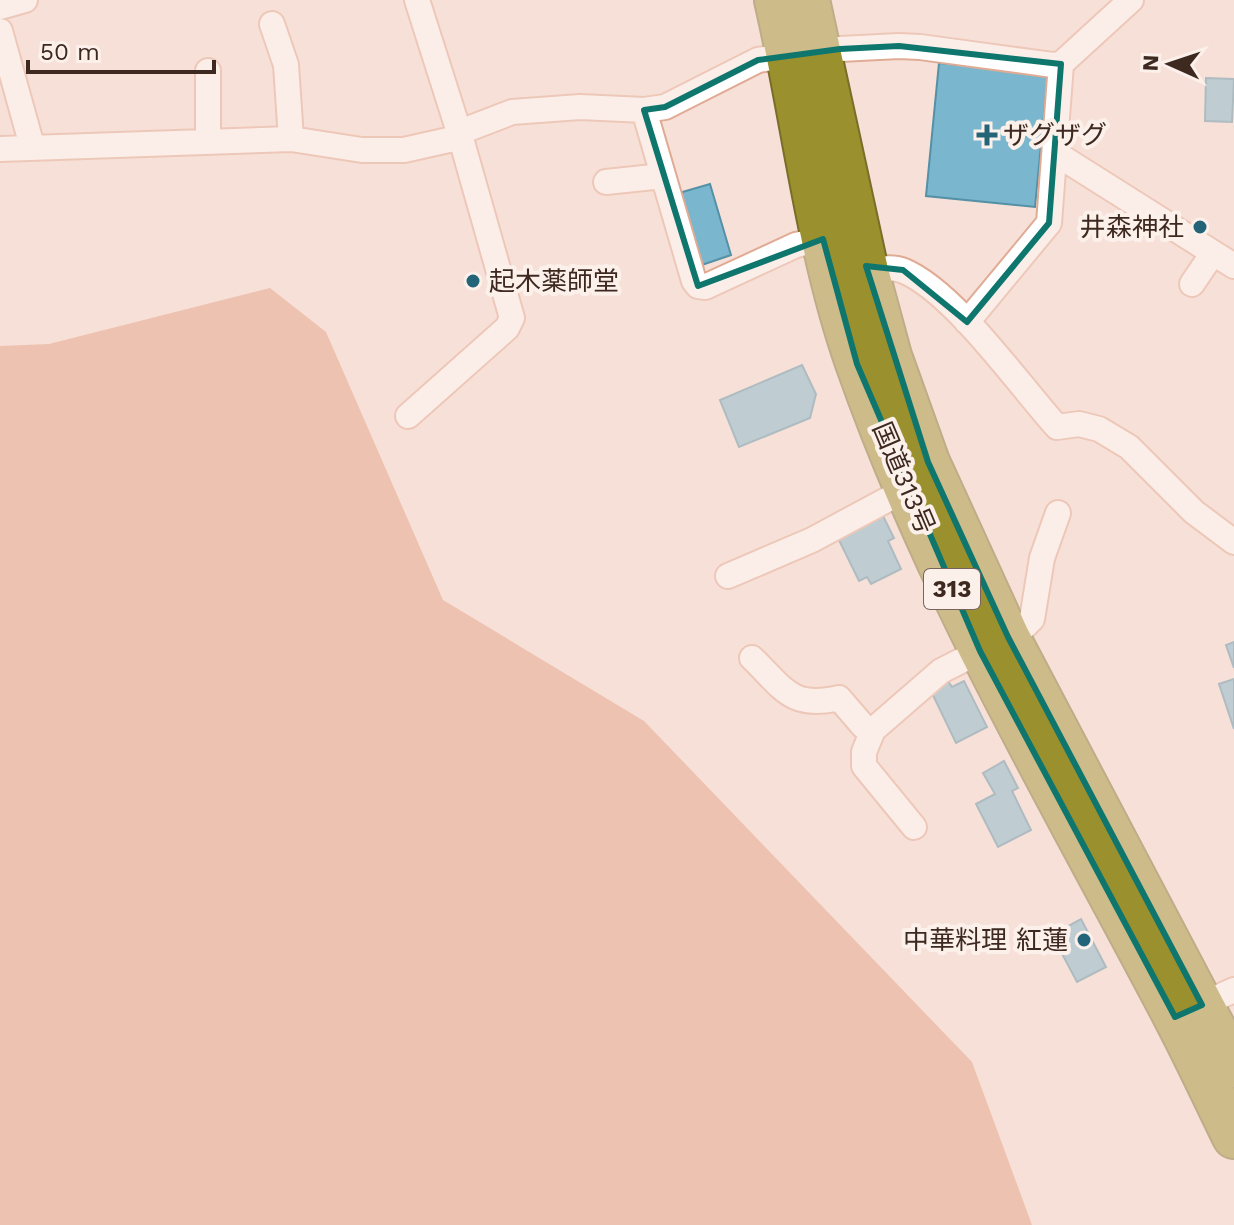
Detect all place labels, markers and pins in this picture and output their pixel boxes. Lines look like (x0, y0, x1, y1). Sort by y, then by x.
place label: ザグザグ (1003, 120, 1107, 150)
marker: ザグザグ (978, 126, 996, 144)
place label: 井森神社 (1080, 212, 1184, 242)
marker: 井森神社 (1191, 218, 1209, 236)
place label: 起木薬師堂 (489, 266, 619, 296)
marker: 起木薬師堂 (464, 272, 482, 290)
place label: 中華料理 紅蓮 (903, 925, 1068, 955)
marker: 中華料理 紅蓮 (1075, 931, 1093, 949)

